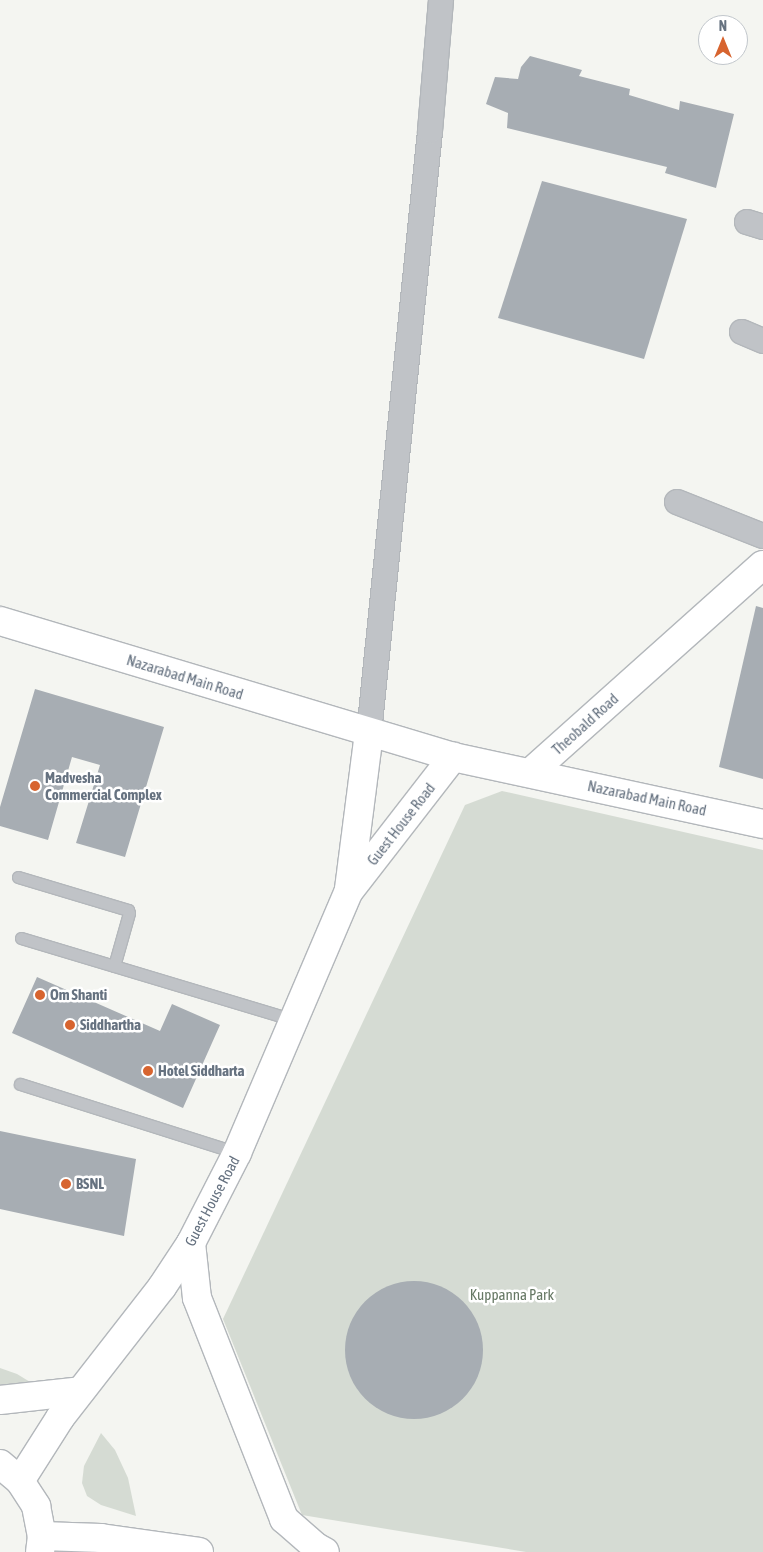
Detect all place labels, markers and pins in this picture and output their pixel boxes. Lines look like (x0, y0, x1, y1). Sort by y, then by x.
place label: Madvesha Commercial Complex (45, 768, 162, 803)
marker: Madvesha Commercial Complex (29, 780, 41, 792)
place label: Om Shanti (50, 986, 107, 1004)
marker: Om Shanti (34, 989, 46, 1001)
place label: Siddhartha (80, 1016, 141, 1034)
marker: Siddhartha (64, 1019, 76, 1031)
place label: Hotel Siddharta (158, 1062, 245, 1080)
marker: Hotel Siddharta (142, 1065, 154, 1077)
place label: BSNL (76, 1175, 104, 1193)
marker: BSNL (60, 1178, 72, 1190)

